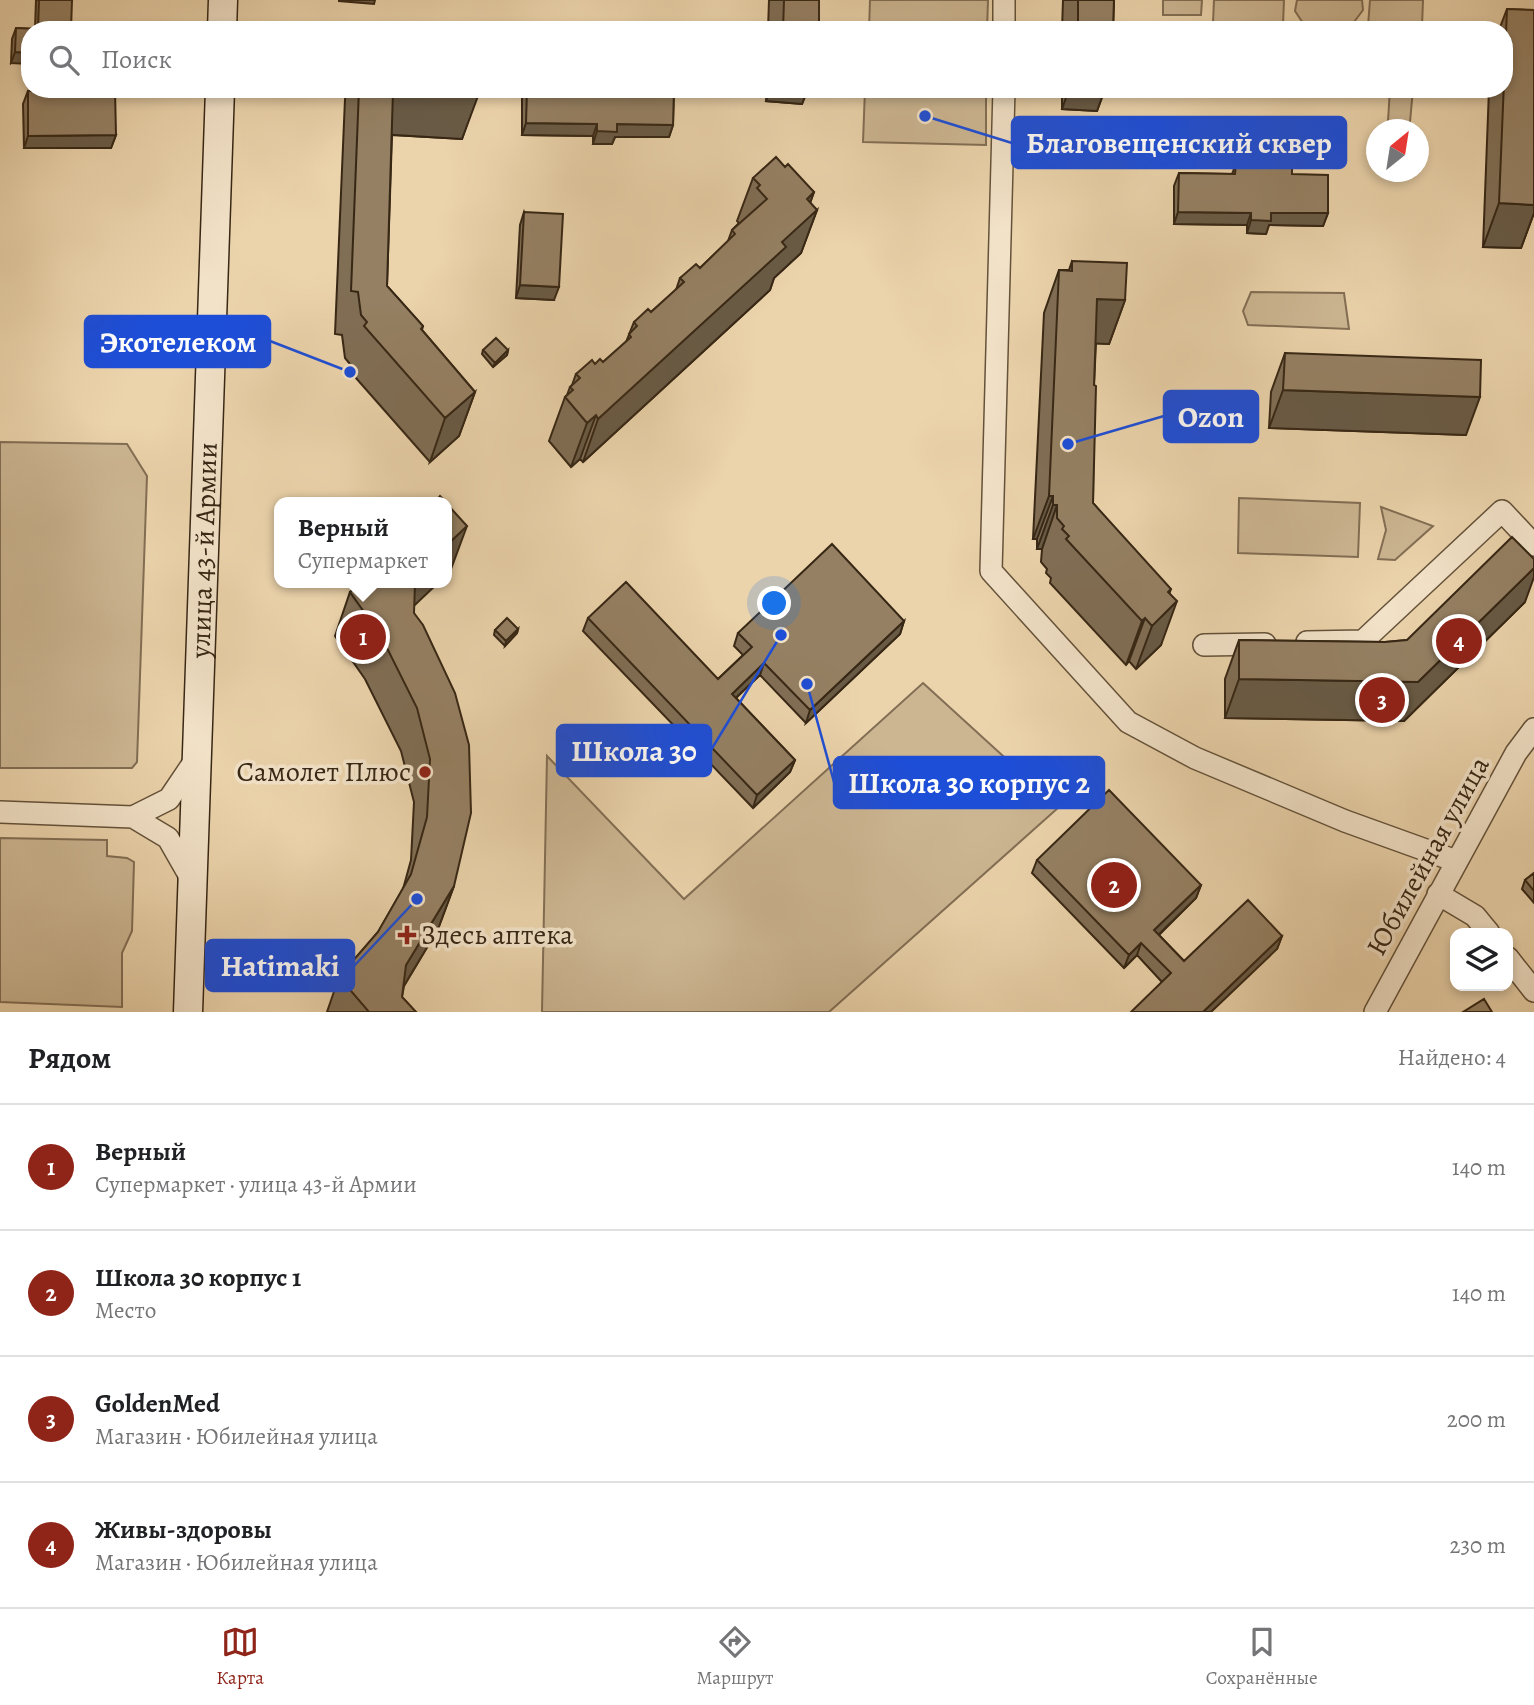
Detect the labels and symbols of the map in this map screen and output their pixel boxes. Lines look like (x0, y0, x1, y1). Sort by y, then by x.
callout: Благовещенский сквер (1012, 117, 1346, 168)
north arrow (1366, 119, 1429, 182)
text: Благовещенский сквер (1026, 123, 1332, 163)
callout: Экотелеком (85, 316, 270, 367)
text: Экотелеком (99, 322, 257, 362)
callout: Ozon (1164, 391, 1258, 442)
text: Ozon (1178, 397, 1244, 437)
street label: улица 43-й Армии (181, 442, 227, 660)
your location (757, 586, 791, 620)
pin: 1 (340, 611, 386, 663)
pin: 4 (1436, 615, 1482, 667)
pin: 3 (1359, 674, 1405, 726)
callout: Школа 30 (557, 725, 711, 776)
text: Школа 30 (571, 731, 697, 771)
street label: Юбилейная улица (1358, 750, 1498, 962)
place label: Самолет Плюс (237, 753, 411, 791)
callout: Школа 30 корпус 2 (834, 757, 1104, 808)
text: Школа 30 корпус 2 (848, 763, 1090, 803)
marker: Самолет Плюс (417, 764, 433, 780)
pin: 2 (1091, 859, 1137, 911)
place label: Здесь аптека (421, 916, 573, 954)
marker: Здесь аптека (399, 927, 415, 943)
callout: Hatimaki (206, 940, 354, 991)
text: Hatimaki (220, 946, 340, 986)

